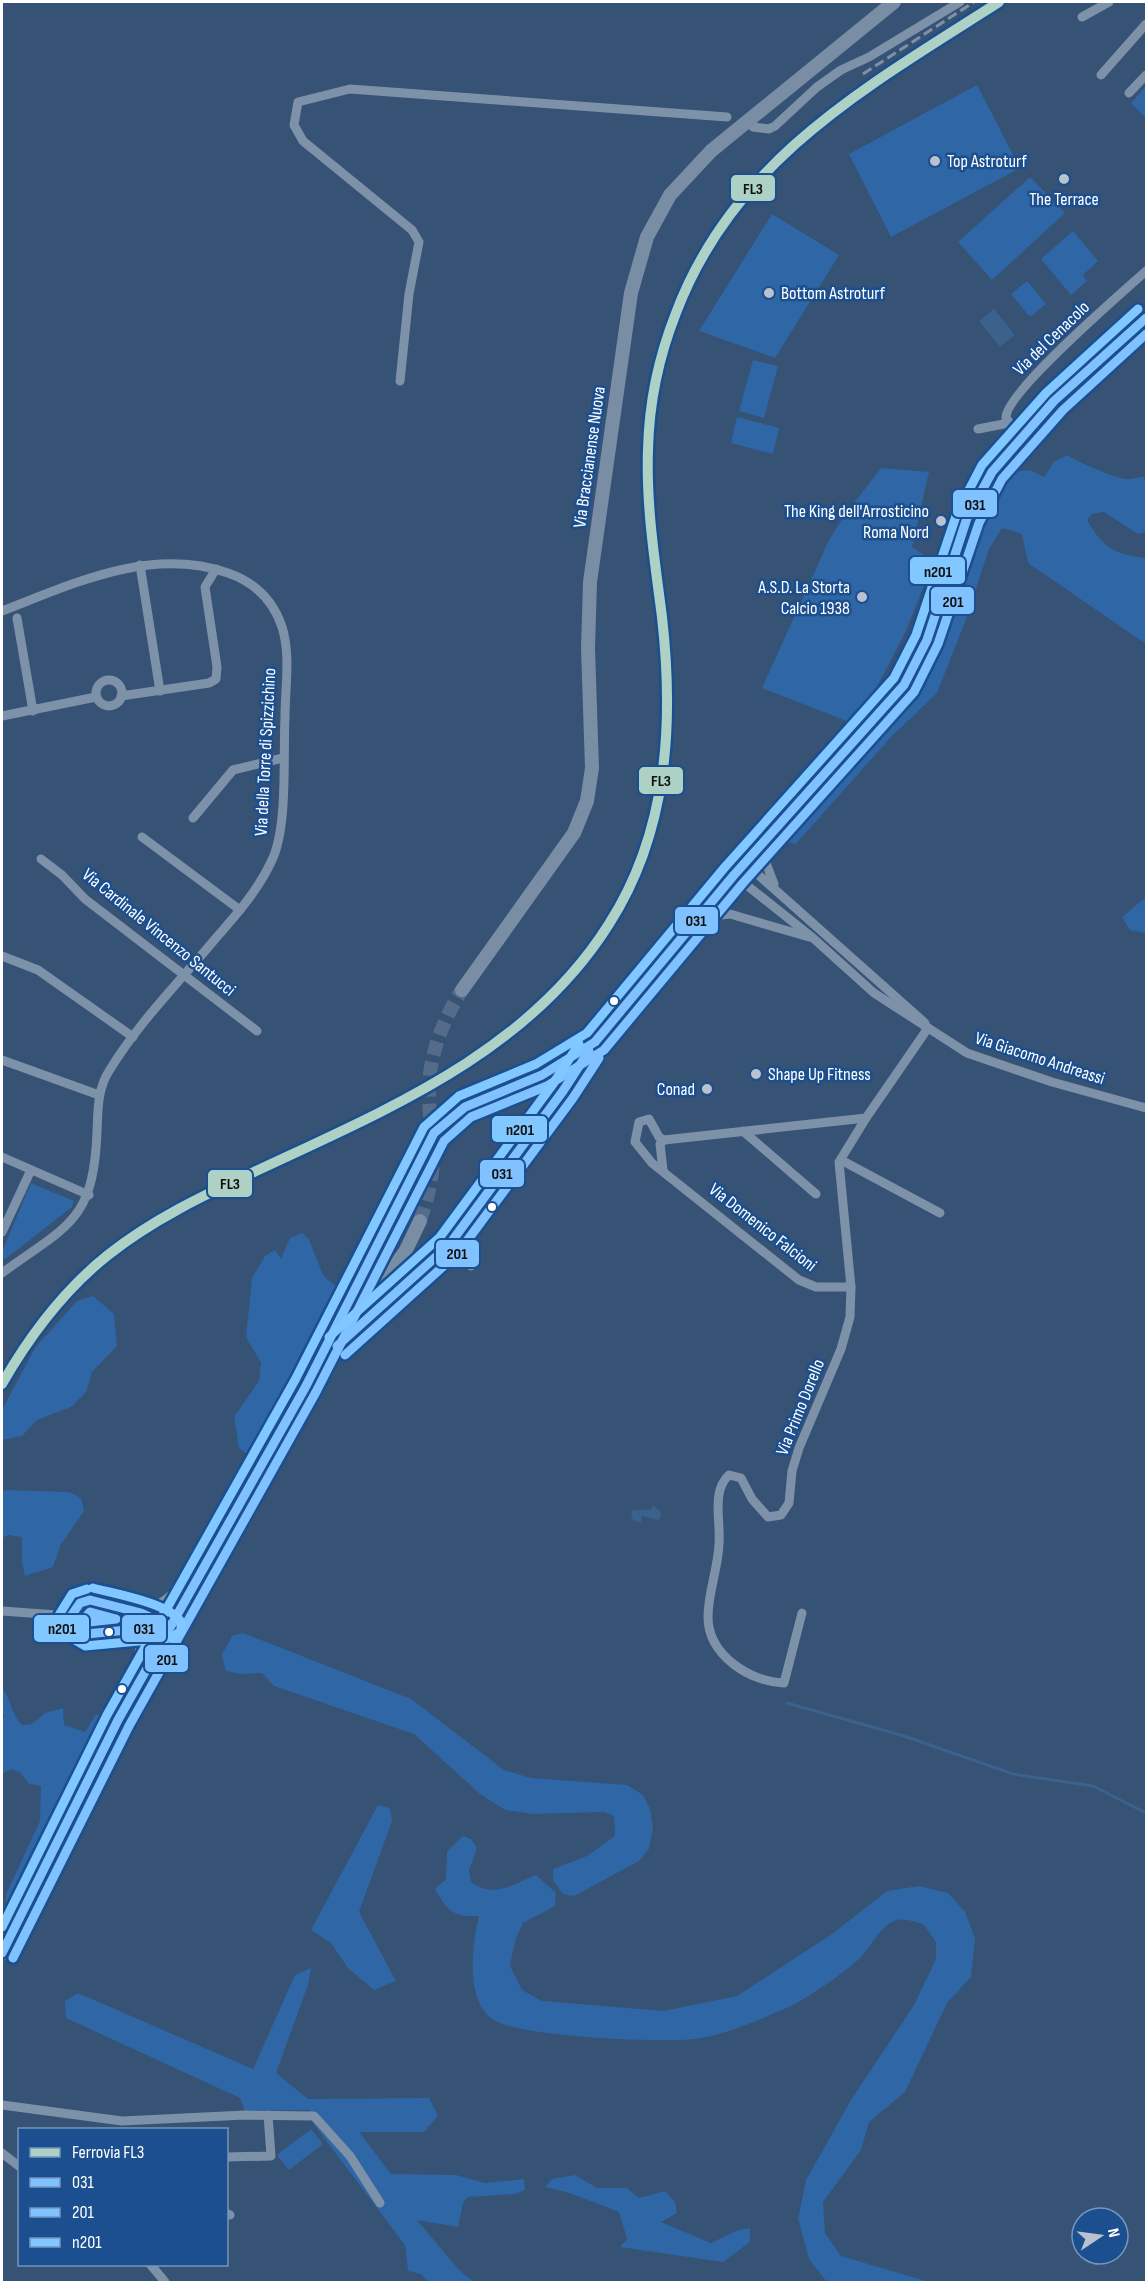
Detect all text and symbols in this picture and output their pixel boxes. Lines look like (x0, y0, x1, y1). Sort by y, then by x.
place label: Top Astroturf (947, 151, 1027, 172)
marker: Top Astroturf (928, 154, 942, 168)
marker: The Terrace (1057, 172, 1071, 186)
line badge: FL3 (730, 174, 776, 202)
text: FL3 (743, 180, 763, 199)
place label: The Terrace (1029, 189, 1099, 210)
place label: Bottom Astroturf (781, 283, 886, 304)
marker: Bottom Astroturf (762, 286, 776, 300)
street label: Via del Cenacolo (1009, 297, 1094, 380)
street label: Via Braccianense Nuova (569, 385, 610, 529)
line badge: 031 (952, 489, 998, 518)
text: 031 (964, 496, 986, 515)
place label: The King dell'Arrosticino Roma Nord (784, 501, 929, 543)
marker: The King dell'Arrosticino Roma Nord (934, 514, 948, 528)
line badge: n201 (909, 556, 966, 585)
text: n201 (924, 563, 953, 582)
place label: A.S.D. La Storta Calcio 1938 (757, 577, 850, 619)
line badge: 201 (930, 586, 975, 615)
marker: A.S.D. La Storta Calcio 1938 (855, 590, 869, 604)
text: 201 (943, 593, 964, 612)
street label: Via della Torre di Spizzichino (251, 668, 280, 837)
line badge: FL3 (638, 766, 684, 795)
text: FL3 (651, 772, 671, 791)
street label: Via Cardinale Vincenzo Santucci (78, 864, 240, 1001)
line badge: 031 (674, 906, 719, 935)
text: 031 (685, 912, 707, 931)
unlabelled marker (608, 995, 620, 1007)
street label: Via Giacomo Andreassi (972, 1028, 1107, 1089)
place label: Shape Up Fitness (768, 1064, 871, 1085)
marker: Shape Up Fitness (749, 1067, 763, 1081)
place label: Conad (657, 1079, 695, 1100)
marker: Conad (700, 1082, 714, 1096)
line badge: n201 (491, 1115, 548, 1143)
text: n201 (506, 1121, 535, 1140)
line badge: 031 (479, 1159, 525, 1188)
text: 031 (491, 1165, 513, 1184)
line badge: FL3 (207, 1169, 253, 1198)
text: FL3 (220, 1175, 240, 1194)
street label: Via Domenico Falcioni (705, 1179, 821, 1276)
unlabelled marker (486, 1201, 498, 1213)
line badge: 201 (435, 1239, 480, 1268)
text: 201 (447, 1245, 468, 1264)
street label: Via Primo Dorello (772, 1356, 829, 1458)
line badge: n201 (33, 1614, 90, 1643)
line badge: 031 (121, 1614, 167, 1643)
text: n201 (48, 1620, 77, 1639)
text: 031 (133, 1620, 155, 1639)
unlabelled marker (103, 1626, 115, 1638)
line badge: 201 (144, 1644, 189, 1673)
text: 201 (157, 1651, 178, 1670)
unlabelled marker (116, 1683, 128, 1695)
legend (18, 2128, 228, 2266)
text: Ferrovia FL3 (72, 2142, 144, 2163)
text: 031 (72, 2172, 95, 2193)
text: 201 (72, 2202, 94, 2223)
north arrow (1070, 2206, 1130, 2266)
text: N (1103, 2227, 1123, 2239)
text: n201 (72, 2232, 102, 2253)

